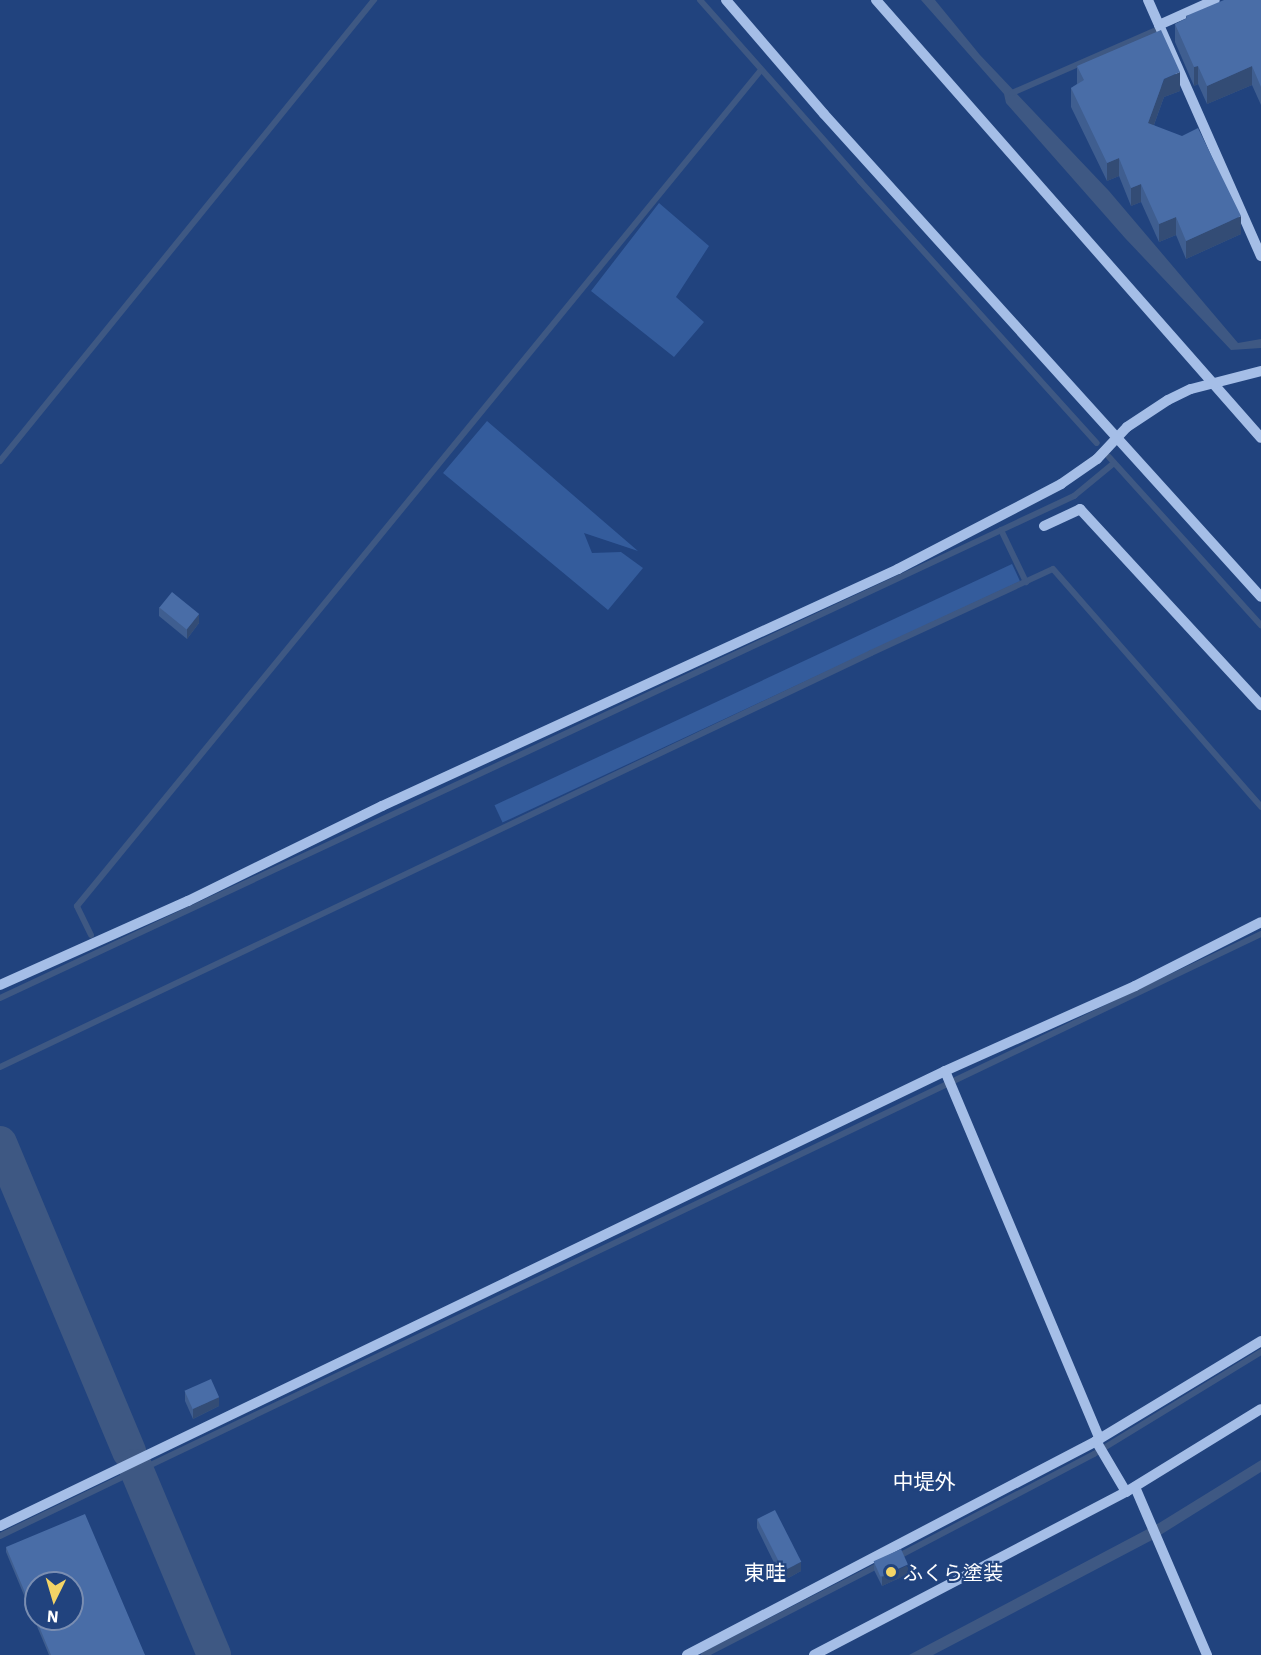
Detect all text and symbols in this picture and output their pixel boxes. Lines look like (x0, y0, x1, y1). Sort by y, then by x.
district label: 中堤外 (893, 1468, 955, 1494)
district label: 東畦 (744, 1559, 786, 1585)
place label: ふくら塗装 (903, 1560, 1003, 1584)
marker: ふくら塗装 (884, 1565, 898, 1579)
north arrow (24, 1571, 84, 1631)
text: N (46, 1606, 59, 1627)

